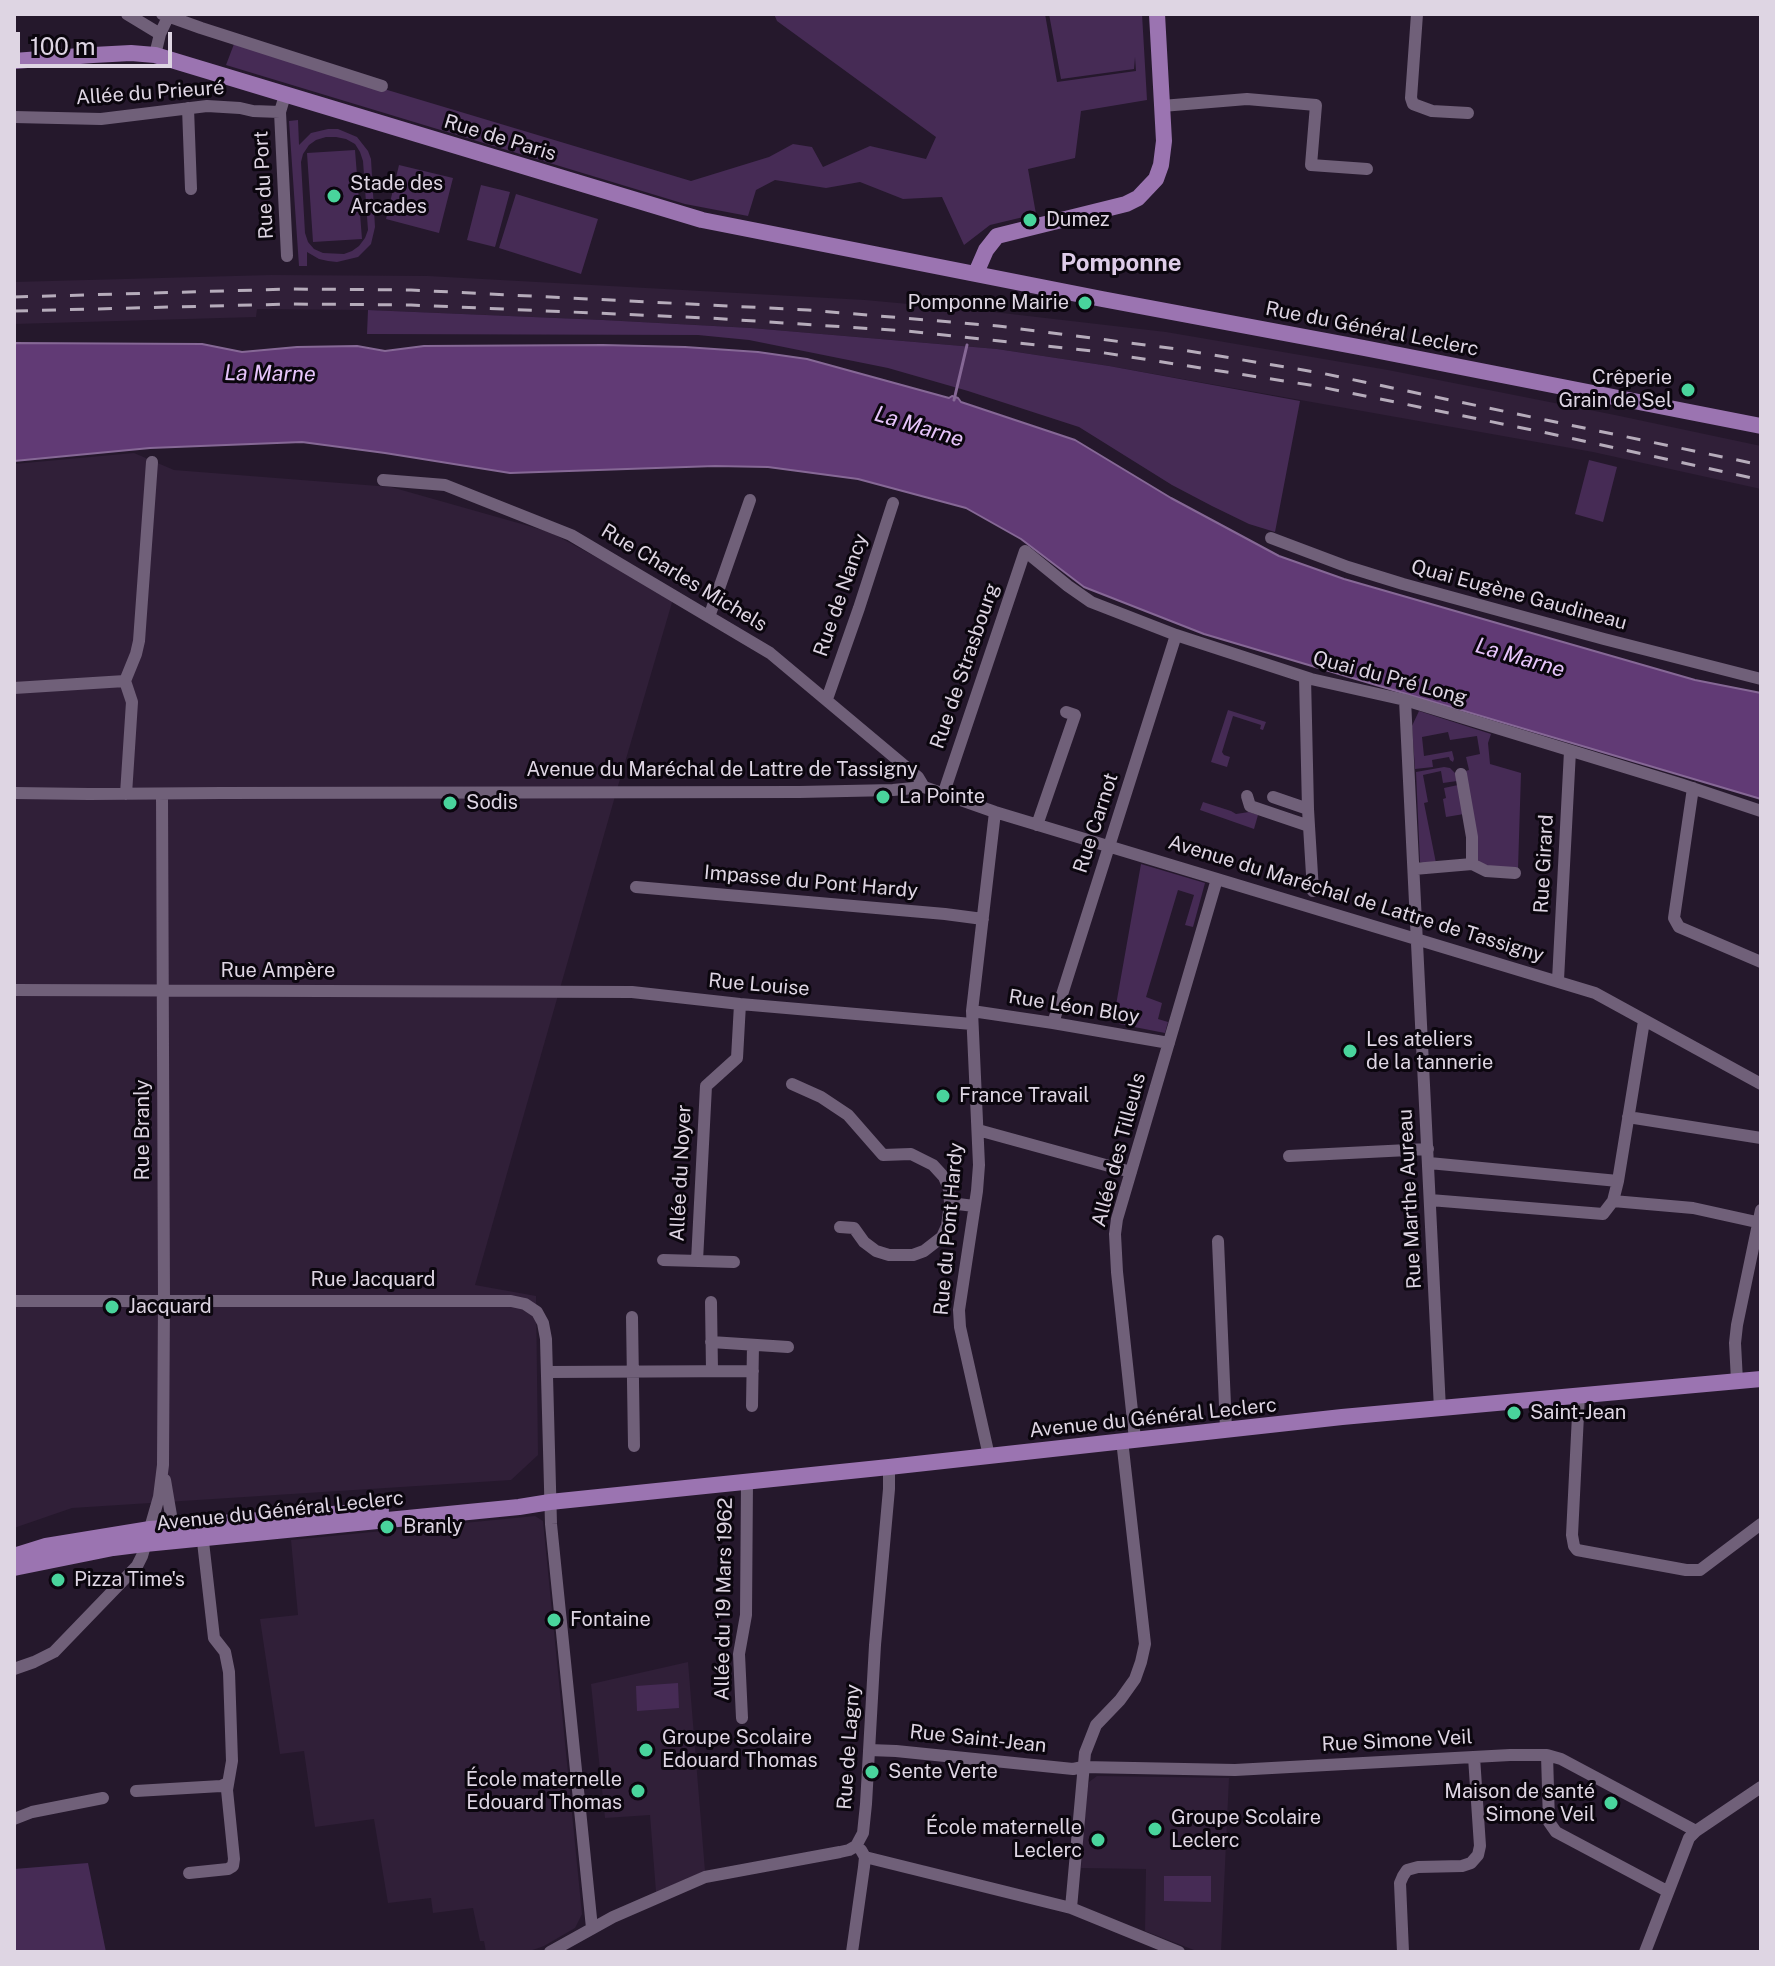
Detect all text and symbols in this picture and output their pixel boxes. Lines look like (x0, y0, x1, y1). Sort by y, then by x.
scale bar (20, 16, 176, 66)
text: 100 m (30, 32, 96, 60)
street label: Allée du Prieuré (75, 76, 225, 110)
street label: Rue de Paris (441, 110, 559, 166)
street label: Rue du Port (249, 130, 279, 240)
place label: Stade des Arcades (350, 172, 443, 219)
marker: Stade des Arcades (325, 187, 343, 205)
place label: Dumez (1046, 208, 1110, 232)
marker: Dumez (1021, 211, 1039, 229)
district label: Pomponne (1060, 250, 1182, 278)
place label: Pomponne Mairie (907, 291, 1069, 315)
marker: Pomponne Mairie (1076, 294, 1094, 312)
street label: Rue du Général Leclerc (1263, 297, 1481, 361)
water label: La Marne (224, 360, 316, 388)
place label: Crêperie Grain de Sel (1558, 366, 1672, 413)
marker: Crêperie Grain de Sel (1679, 381, 1697, 399)
water label: La Marne (871, 401, 967, 453)
street label: Rue Charles Michels (597, 519, 771, 637)
street label: Rue de Nancy (809, 530, 873, 660)
street label: Quai Eugène Gaudineau (1409, 555, 1629, 635)
street label: Rue de Strasbourg (925, 580, 1005, 752)
water label: La Marne (1472, 633, 1568, 683)
street label: Quai du Pré Long (1310, 646, 1470, 710)
street label: Avenue du Maréchal de Lattre de Tassigny (526, 758, 918, 782)
street label: Rue Carnot (1069, 770, 1123, 876)
place label: La Pointe (899, 785, 985, 809)
marker: La Pointe (874, 788, 892, 806)
place label: Sodis (466, 791, 518, 815)
marker: Sodis (441, 794, 459, 812)
street label: Rue Girard (1529, 814, 1559, 914)
street label: Avenue du Maréchal de Lattre de Tassigny (1165, 830, 1547, 968)
street label: Impasse du Pont Hardy (703, 861, 919, 903)
street label: Rue Ampère (221, 959, 335, 983)
street label: Rue Louise (707, 969, 811, 1001)
street label: Rue Léon Bloy (1007, 985, 1141, 1029)
place label: Les ateliers de la tannerie (1366, 1028, 1493, 1075)
marker: Les ateliers de la tannerie (1341, 1042, 1359, 1060)
street label: Allée des Tilleuls (1087, 1070, 1151, 1230)
street label: Rue Branly (131, 1080, 155, 1180)
place label: France Travail (959, 1084, 1089, 1108)
marker: France Travail (934, 1087, 952, 1105)
street label: Allée du Noyer (665, 1104, 697, 1242)
street label: Rue Marthe Aureau (1393, 1108, 1427, 1290)
street label: Rue du Pont Hardy (929, 1141, 969, 1317)
street label: Rue Jacquard (311, 1268, 435, 1292)
place label: Jacquard (128, 1295, 212, 1319)
marker: Jacquard (103, 1298, 121, 1316)
street label: Avenue du Général Leclerc (1028, 1393, 1278, 1443)
place label: Saint-Jean (1530, 1401, 1626, 1425)
marker: Saint-Jean (1505, 1404, 1523, 1422)
street label: Avenue du Général Leclerc (155, 1486, 405, 1536)
street label: Allée du 19 Mars 1962 (710, 1497, 738, 1701)
place label: Branly (403, 1515, 463, 1539)
marker: Branly (378, 1518, 396, 1536)
place label: Pizza Time's (74, 1568, 185, 1592)
marker: Pizza Time's (49, 1571, 67, 1589)
place label: Fontaine (570, 1608, 651, 1632)
marker: Fontaine (545, 1611, 563, 1629)
street label: Rue de Lagny (833, 1683, 865, 1811)
street label: Rue Saint-Jean (908, 1720, 1048, 1758)
street label: Rue Simone Veil (1321, 1725, 1473, 1757)
place label: Groupe Scolaire Edouard Thomas (662, 1726, 818, 1773)
marker: Groupe Scolaire Edouard Thomas (637, 1741, 655, 1759)
place label: Sente Verte (888, 1760, 998, 1784)
marker: Sente Verte (863, 1763, 881, 1781)
place label: École maternelle Edouard Thomas (466, 1768, 622, 1815)
place label: Maison de santé Simone Veil (1444, 1780, 1595, 1827)
marker: École maternelle Edouard Thomas (629, 1782, 647, 1800)
marker: Maison de santé Simone Veil (1602, 1794, 1620, 1812)
place label: Groupe Scolaire Leclerc (1171, 1806, 1321, 1853)
place label: École maternelle Leclerc (926, 1816, 1082, 1863)
marker: Groupe Scolaire Leclerc (1146, 1820, 1164, 1838)
marker: École maternelle Leclerc (1089, 1831, 1107, 1849)

